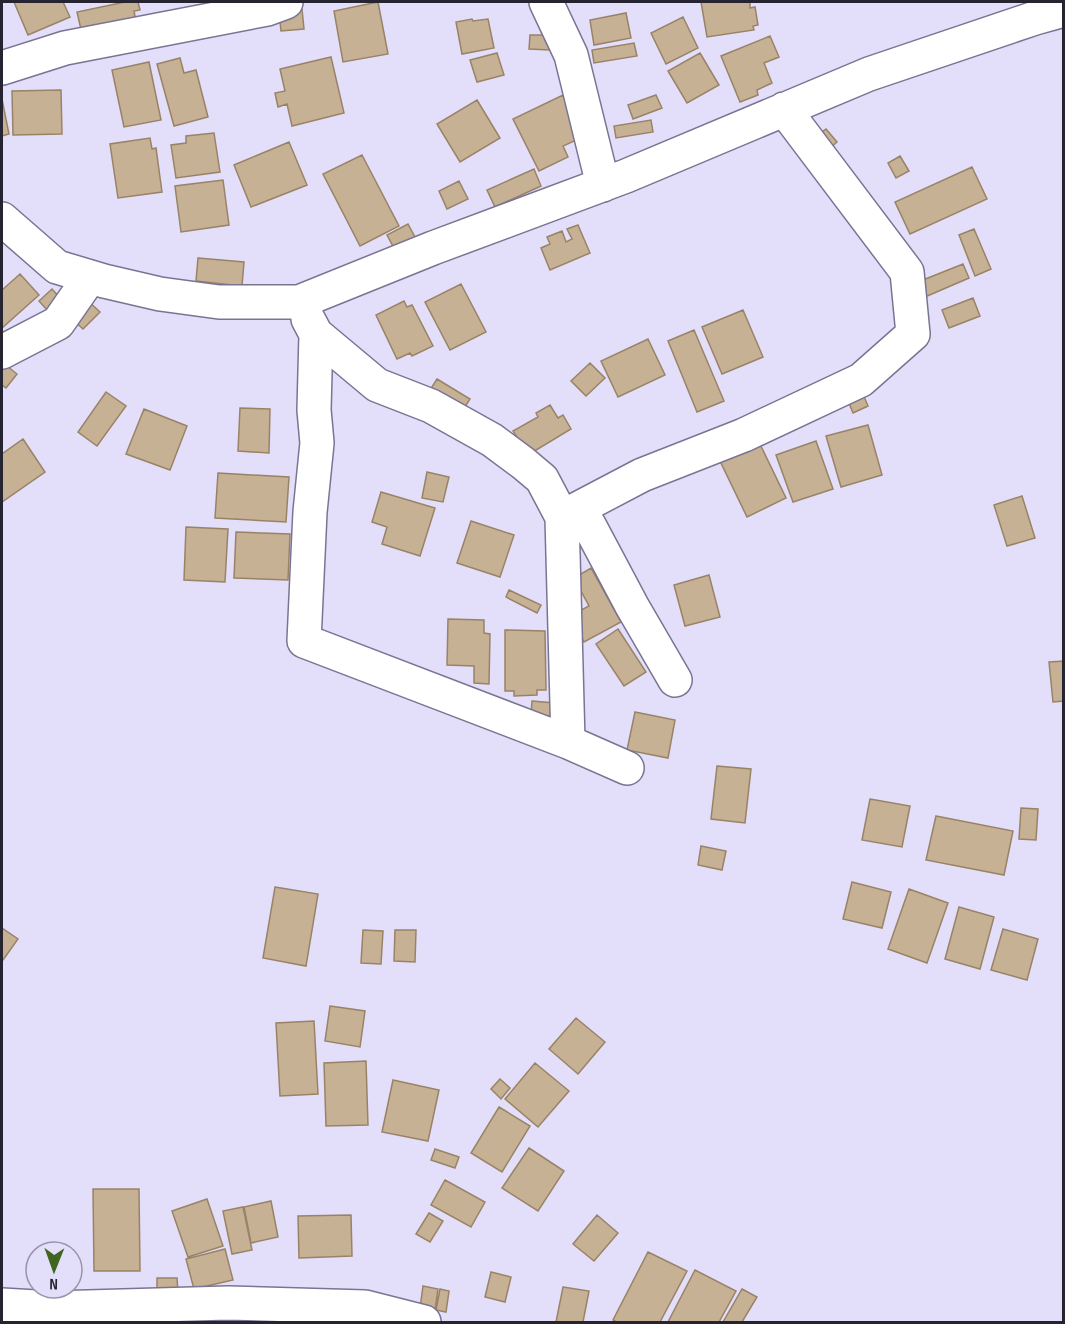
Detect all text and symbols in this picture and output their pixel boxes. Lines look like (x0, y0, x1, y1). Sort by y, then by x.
north arrow (24, 1240, 84, 1300)
text: N (49, 1274, 58, 1293)

